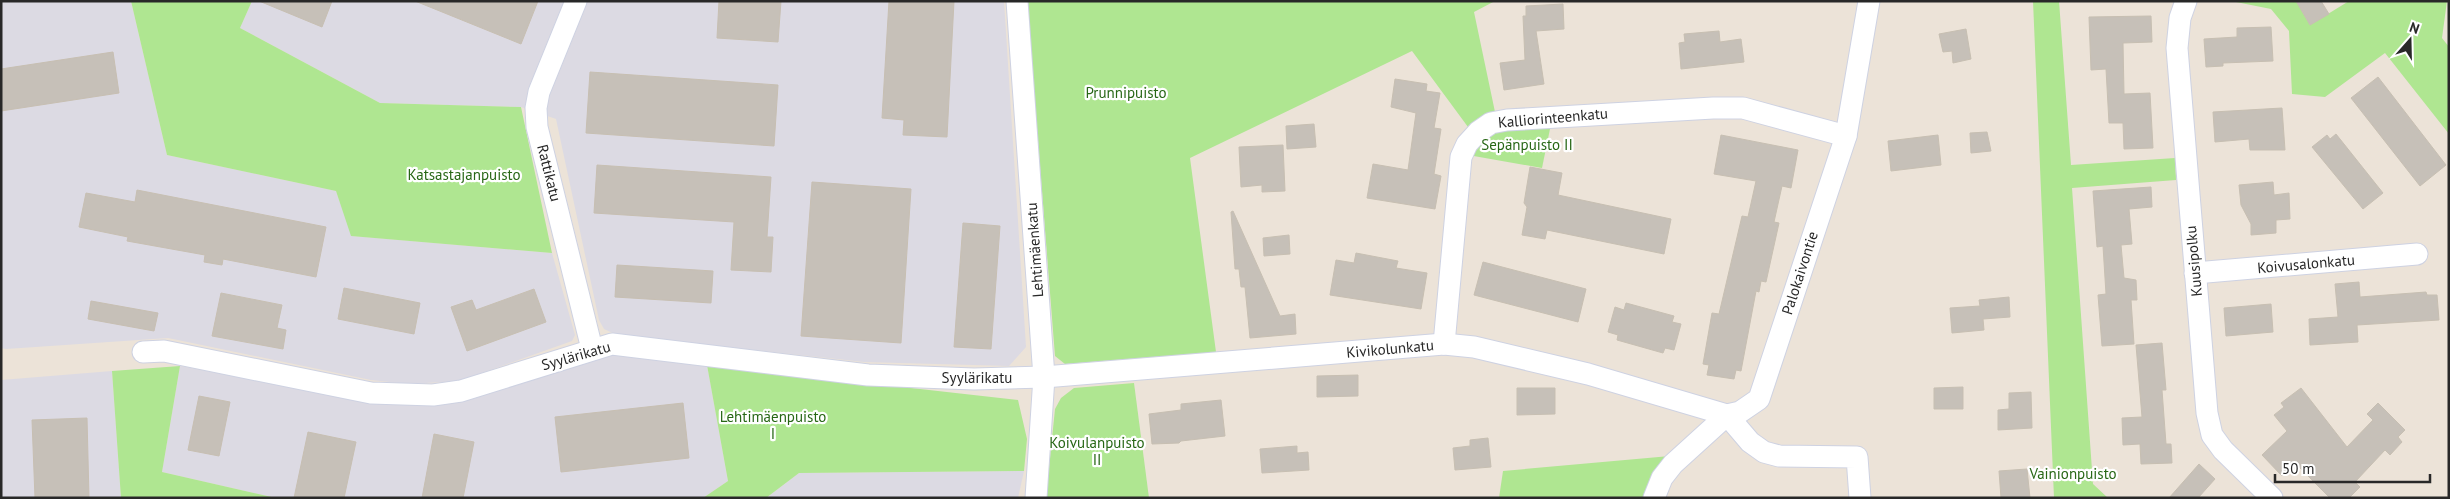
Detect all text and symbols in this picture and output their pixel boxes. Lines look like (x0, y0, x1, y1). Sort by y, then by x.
north arrow (2385, 15, 2435, 65)
text: N (2407, 18, 2422, 38)
park label: Prunnipuisto (1086, 83, 1166, 102)
street label: Kalliorinteenkatu (1497, 103, 1609, 132)
park label: Sepänpuisto II (1481, 135, 1573, 154)
street label: Rattikatu (533, 142, 566, 203)
park label: Katsastajanpuisto (408, 165, 521, 184)
street label: Lehtimäenkatu (1022, 202, 1047, 298)
street label: Kuusipolku (2181, 225, 2206, 297)
street label: Palokaivontie (1777, 229, 1822, 317)
street label: Koivusalonkatu (2256, 250, 2356, 277)
street label: Kivikolunkatu (1345, 335, 1435, 362)
street label: Syylärikatu (539, 337, 613, 374)
street label: Syylärikatu (942, 368, 1012, 387)
park label: Lehtimäenpuisto I (720, 407, 826, 443)
park label: Koivulanpuisto II (1049, 433, 1145, 469)
scale bar (2275, 452, 2430, 484)
text: 50 m (2282, 459, 2315, 478)
park label: Vainionpuisto (2028, 464, 2117, 483)

